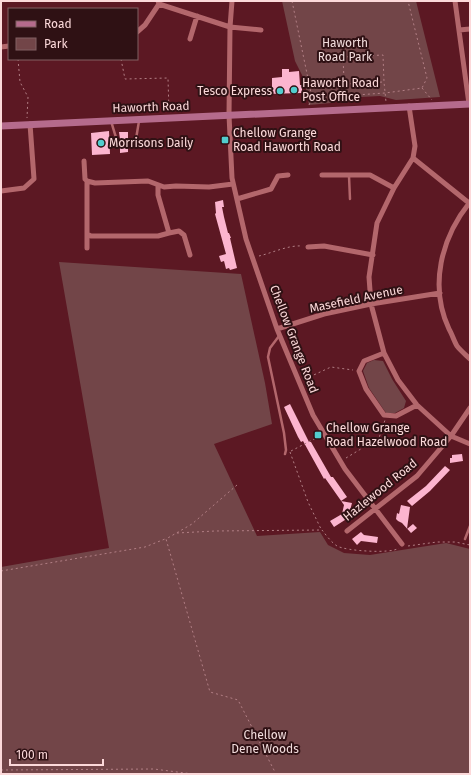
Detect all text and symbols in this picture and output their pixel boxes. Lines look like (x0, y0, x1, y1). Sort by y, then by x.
legend (8, 8, 138, 60)
text: Road (44, 17, 72, 31)
park label: Haworth Road Park (318, 36, 373, 64)
text: Park (44, 37, 68, 51)
place label: Haworth Road Post Office (302, 76, 379, 104)
place label: Tesco Express (197, 84, 272, 98)
marker: Haworth Road Post Office (289, 85, 299, 95)
marker: Tesco Express (275, 86, 285, 96)
street label: Haworth Road (112, 99, 190, 115)
place label: Chellow Grange Road Haworth Road (233, 126, 341, 154)
marker: Chellow Grange Road Haworth Road (220, 135, 230, 145)
place label: Morrisons Daily (109, 136, 193, 150)
marker: Morrisons Daily (96, 138, 106, 148)
street label: Masefield Avenue (308, 282, 404, 316)
street label: Chellow Grange Road (267, 283, 321, 395)
place label: Chellow Grange Road Hazelwood Road (326, 421, 447, 449)
marker: Chellow Grange Road Hazelwood Road (313, 430, 323, 440)
street label: Hazlewood Road (340, 456, 420, 524)
park label: Chellow Dene Woods (231, 728, 299, 756)
scale bar (10, 741, 103, 767)
text: 100 m (16, 748, 48, 762)

